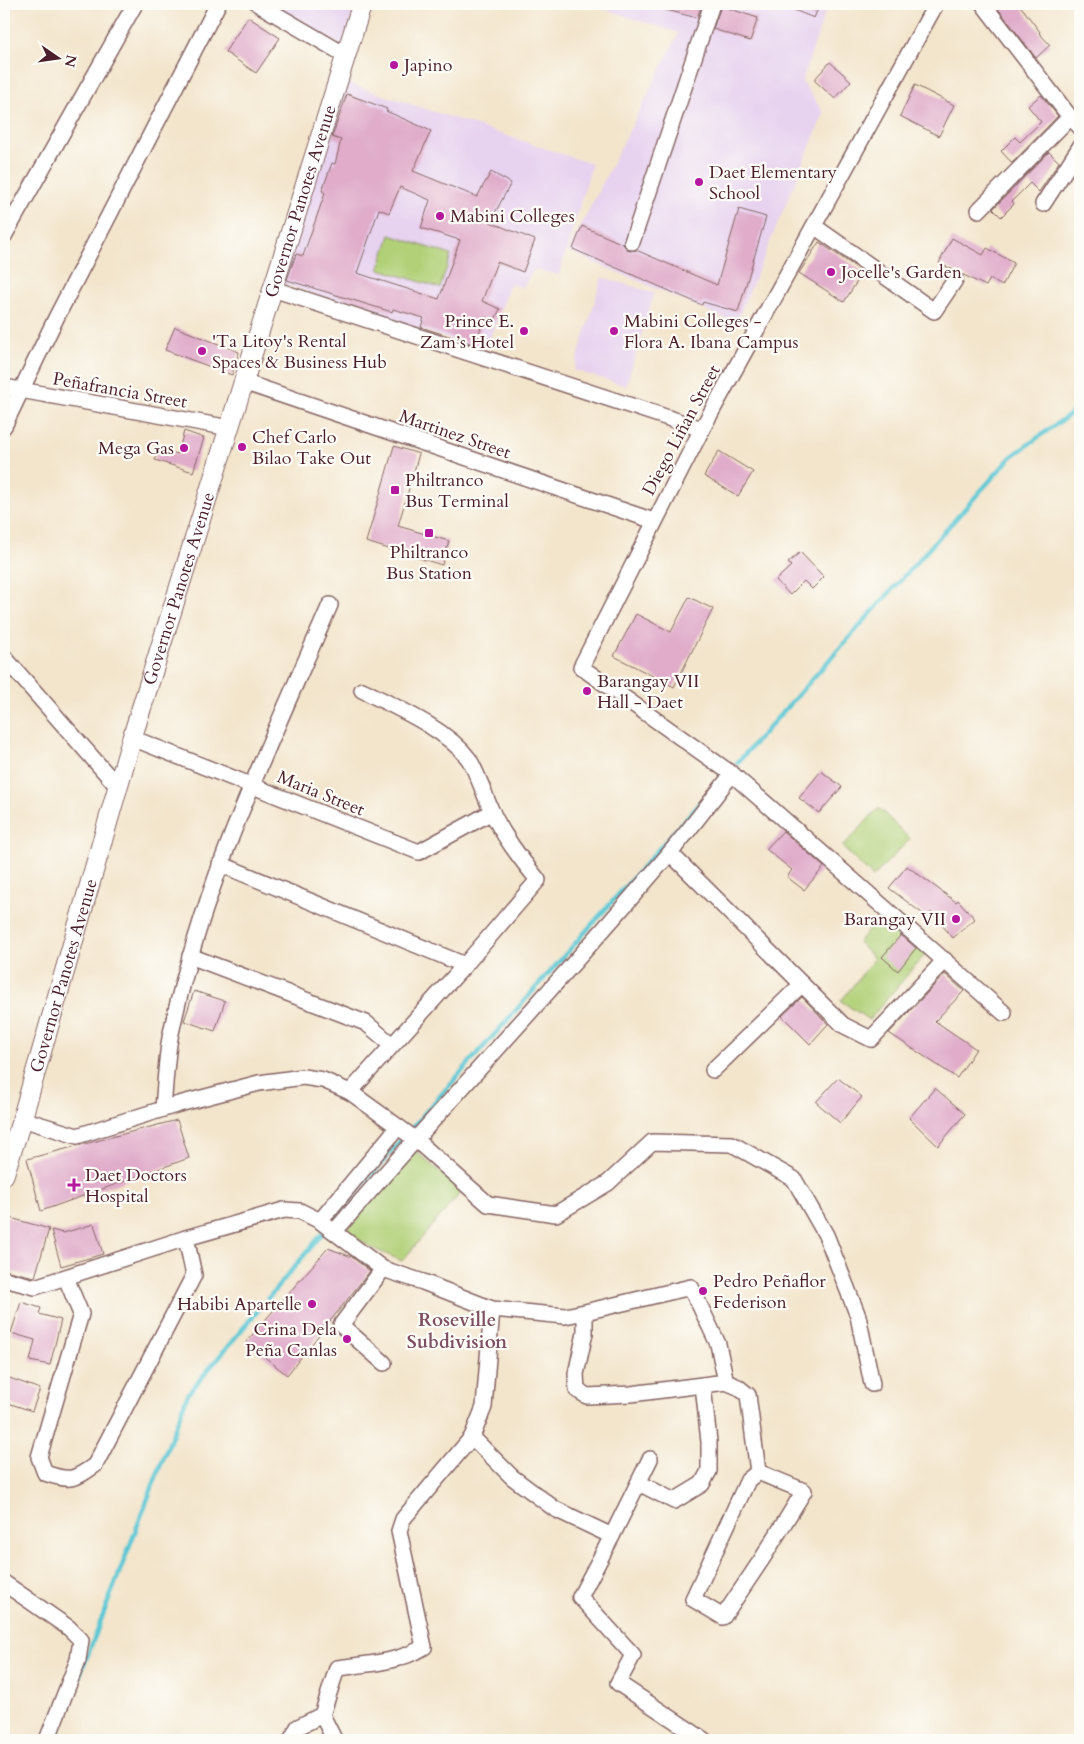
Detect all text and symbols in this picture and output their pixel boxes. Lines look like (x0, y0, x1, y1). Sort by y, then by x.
north arrow (32, 32, 82, 82)
text: N (60, 53, 81, 69)
place label: Japino (401, 53, 453, 78)
marker: Japino (388, 59, 400, 71)
street label: Governor Panotes Avenue (259, 102, 343, 301)
place label: Daet Elementary School (709, 160, 838, 206)
marker: Daet Elementary School (693, 176, 705, 188)
place label: Mabini Colleges (450, 204, 575, 229)
marker: Mabini Colleges (434, 210, 446, 222)
place label: Jocelle's Garden (838, 260, 963, 285)
marker: Jocelle's Garden (825, 266, 837, 278)
place label: Prince E. Zam’s Hotel (420, 309, 514, 355)
place label: Mabini Colleges - Flora A. Ibana Campus (624, 309, 799, 355)
marker: Prince E. Zam’s Hotel (518, 325, 530, 337)
marker: Mabini Colleges - Flora A. Ibana Campus (608, 325, 620, 337)
place label: 'Ta Litoy's Rental Spaces & Business Hub (212, 329, 387, 375)
marker: 'Ta Litoy's Rental Spaces & Business Hub (196, 345, 208, 357)
street label: Diego Liñan Street (636, 360, 727, 500)
street label: Peñafrancia Street (51, 366, 189, 415)
street label: Martinez Street (396, 404, 514, 465)
place label: Chef Carlo Bilao Take Out (252, 425, 371, 471)
place label: Mega Gas (98, 436, 174, 461)
marker: Chef Carlo Bilao Take Out (236, 441, 248, 453)
marker: Mega Gas (178, 442, 190, 454)
place label: Philtranco Bus Terminal (405, 468, 509, 514)
marker: Philtranco Bus Terminal (389, 484, 401, 496)
street label: Governor Panotes Avenue (137, 489, 221, 688)
marker: Philtranco Bus Station (423, 527, 435, 539)
place label: Philtranco Bus Station (386, 540, 473, 586)
place label: Barangay VII Hall - Daet (597, 669, 699, 715)
marker: Barangay VII Hall - Daet (581, 685, 593, 697)
street label: Maria Street (273, 765, 369, 822)
street label: Governor Panotes Avenue (24, 876, 104, 1076)
place label: Barangay VII (844, 907, 946, 932)
marker: Barangay VII (950, 913, 962, 925)
place label: Daet Doctors Hospital (85, 1163, 187, 1209)
marker: Daet Doctors Hospital (67, 1178, 81, 1192)
place label: Pedro Peñaflor Federison (713, 1269, 826, 1315)
marker: Pedro Peñaflor Federison (697, 1285, 709, 1297)
place label: Habibi Apartelle (177, 1292, 302, 1317)
marker: Habibi Apartelle (306, 1298, 318, 1310)
district label: Roseville Subdivision (407, 1307, 508, 1355)
place label: Crina Dela Peña Canlas (245, 1317, 337, 1363)
marker: Crina Dela Peña Canlas (341, 1333, 353, 1345)

